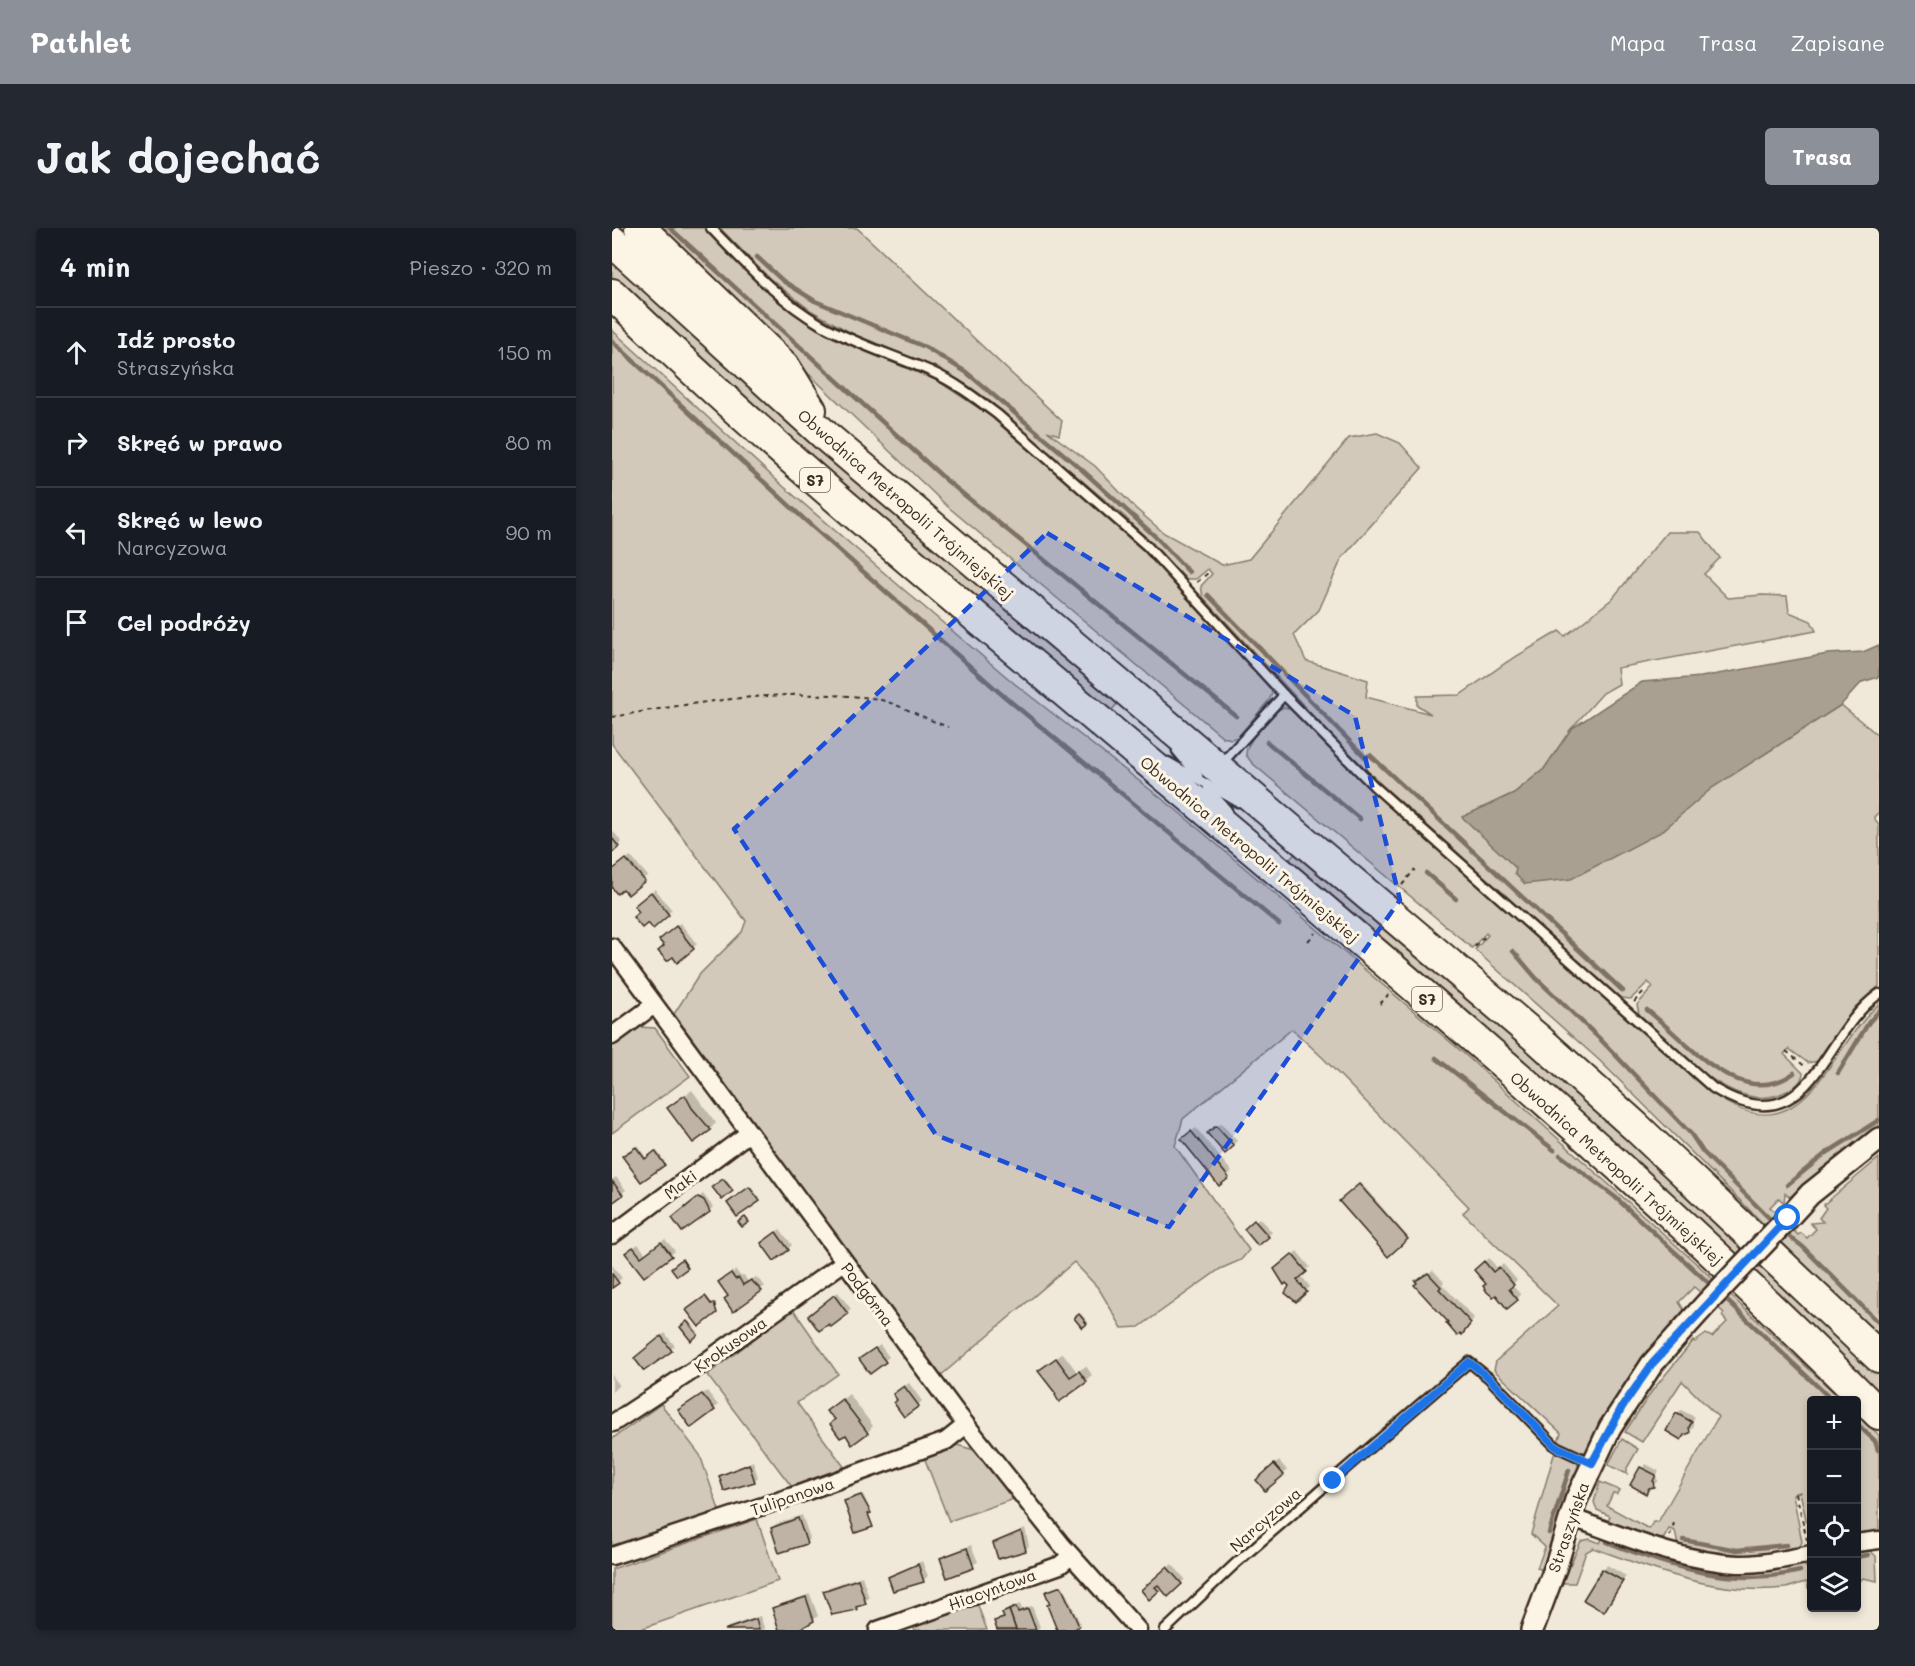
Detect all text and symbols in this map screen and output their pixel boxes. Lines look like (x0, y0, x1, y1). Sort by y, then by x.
text: Pathlet (30, 24, 132, 60)
text: Mapa (1610, 29, 1666, 56)
text: Trasa (1699, 29, 1757, 56)
text: Zapisane (1790, 29, 1885, 56)
button: Trasa (1765, 128, 1879, 185)
text: Jak dojechać (36, 129, 321, 184)
text: 4 min (60, 250, 130, 284)
text: Pieszo · 320 m (410, 254, 552, 280)
text: Idź prosto (117, 325, 235, 354)
icon: ahead (60, 336, 93, 369)
text: 150 m (497, 339, 552, 365)
text: Straszyńska (117, 354, 235, 380)
street label: Obwodnica Metropolii Trójmiejskiej (794, 404, 1018, 604)
icon: right (60, 426, 93, 459)
text: Skręć w prawo (117, 428, 282, 457)
text: 80 m (505, 429, 552, 455)
road number: S7 (800, 468, 830, 492)
text: Skręć w lewo (117, 505, 263, 534)
icon: left (60, 516, 93, 549)
text: 90 m (506, 519, 552, 545)
text: Narcyzowa (117, 534, 227, 560)
icon: arrive (60, 606, 93, 639)
text: Cel podróży (117, 608, 251, 637)
street label: Obwodnica Metropolii Trójmiejskiej (1136, 751, 1364, 947)
road number: S7 (1412, 987, 1442, 1011)
street label: Obwodnica Metropolii Trójmiejskiej (1506, 1067, 1728, 1269)
street label: Maki (659, 1165, 701, 1203)
route start (1774, 1204, 1800, 1230)
street label: Podgórna (837, 1258, 899, 1330)
street label: Krokusowa (690, 1311, 771, 1377)
map controls (1807, 1396, 1861, 1612)
button: + (1807, 1396, 1861, 1450)
button: − (1807, 1450, 1861, 1504)
route end (1319, 1467, 1345, 1493)
street label: Tulipanowa (747, 1472, 837, 1520)
street label: Straszyńska (1543, 1479, 1593, 1575)
street label: Narcyzowa (1225, 1482, 1305, 1556)
button: locate (1807, 1504, 1861, 1558)
button: layers (1807, 1558, 1861, 1612)
street label: Hiacyntowa (945, 1563, 1039, 1615)

